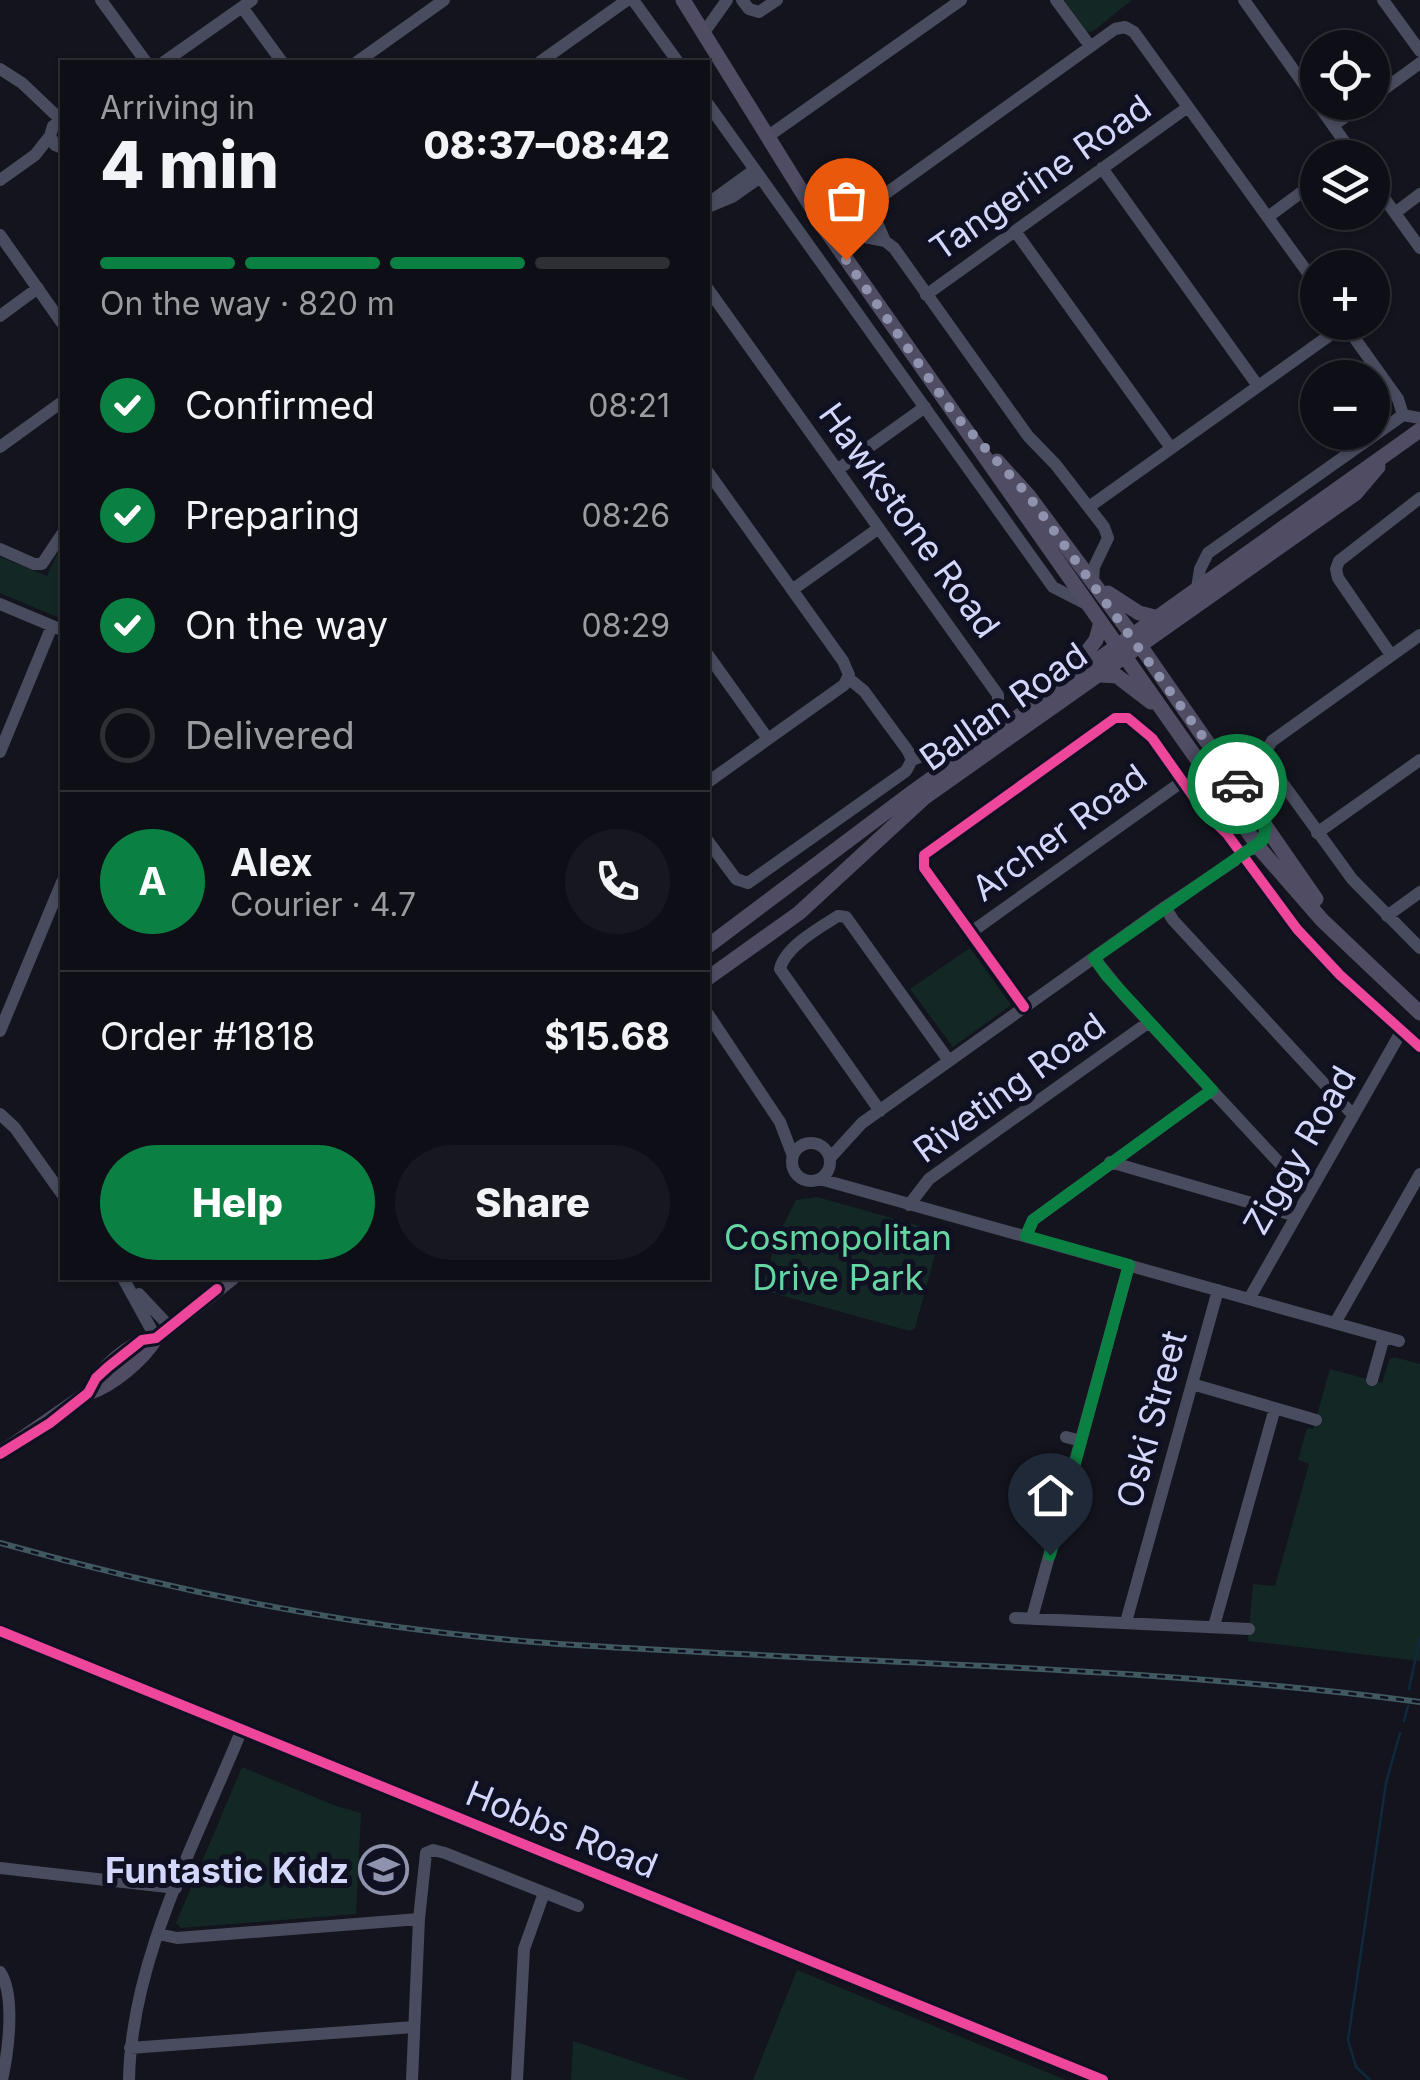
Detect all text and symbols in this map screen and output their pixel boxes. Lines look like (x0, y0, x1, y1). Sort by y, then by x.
map controls (1300, 30, 1390, 450)
button: locate (1300, 30, 1390, 120)
street label: Tangerine Road (922, 85, 1158, 269)
text: Arriving in (100, 88, 255, 127)
text: 08:37–08:42 (423, 122, 670, 168)
text: 4 min (100, 125, 279, 204)
button: layers (1300, 140, 1390, 230)
pin (804, 158, 889, 261)
icon: bag (819, 173, 874, 228)
button: + (1300, 250, 1390, 340)
text: On the way · 820 m (100, 284, 395, 323)
button: − (1300, 360, 1390, 450)
icon: check (100, 378, 155, 433)
text: Confirmed (185, 382, 375, 428)
text: 08:21 (588, 386, 670, 425)
street label: Hawkstone Road (811, 395, 1009, 645)
icon: check (100, 488, 155, 543)
text: Preparing (185, 492, 360, 538)
text: 08:26 (581, 496, 670, 535)
icon: check (100, 598, 155, 653)
text: On the way (185, 602, 388, 648)
text: 08:29 (581, 606, 670, 645)
street label: Ballan Road (911, 633, 1095, 779)
text: Delivered (185, 712, 355, 758)
courier (1187, 734, 1287, 834)
street label: Archer Road (964, 755, 1154, 909)
icon: car (1210, 757, 1265, 812)
button: phone (565, 829, 670, 934)
text: Alex (230, 839, 313, 885)
text: A (138, 858, 167, 904)
text: Courier · 4.7 (230, 885, 416, 924)
street label: Riveting Road (905, 1003, 1113, 1171)
text: Order #1818 (100, 1013, 315, 1059)
text: $15.68 (544, 1013, 670, 1059)
street label: Ziggy Road (1234, 1058, 1364, 1242)
button: Help (100, 1145, 375, 1260)
button: Share (395, 1145, 670, 1260)
park label: Cosmopolitan Drive Park (724, 1216, 952, 1298)
street label: Oski Street (1107, 1326, 1195, 1512)
pin (1008, 1453, 1093, 1556)
icon: home (1023, 1468, 1078, 1523)
street label: Hobbs Road (460, 1772, 664, 1886)
school or university icon: Funtastic Kidz (358, 1844, 410, 1896)
place label: Funtastic Kidz (105, 1849, 349, 1891)

